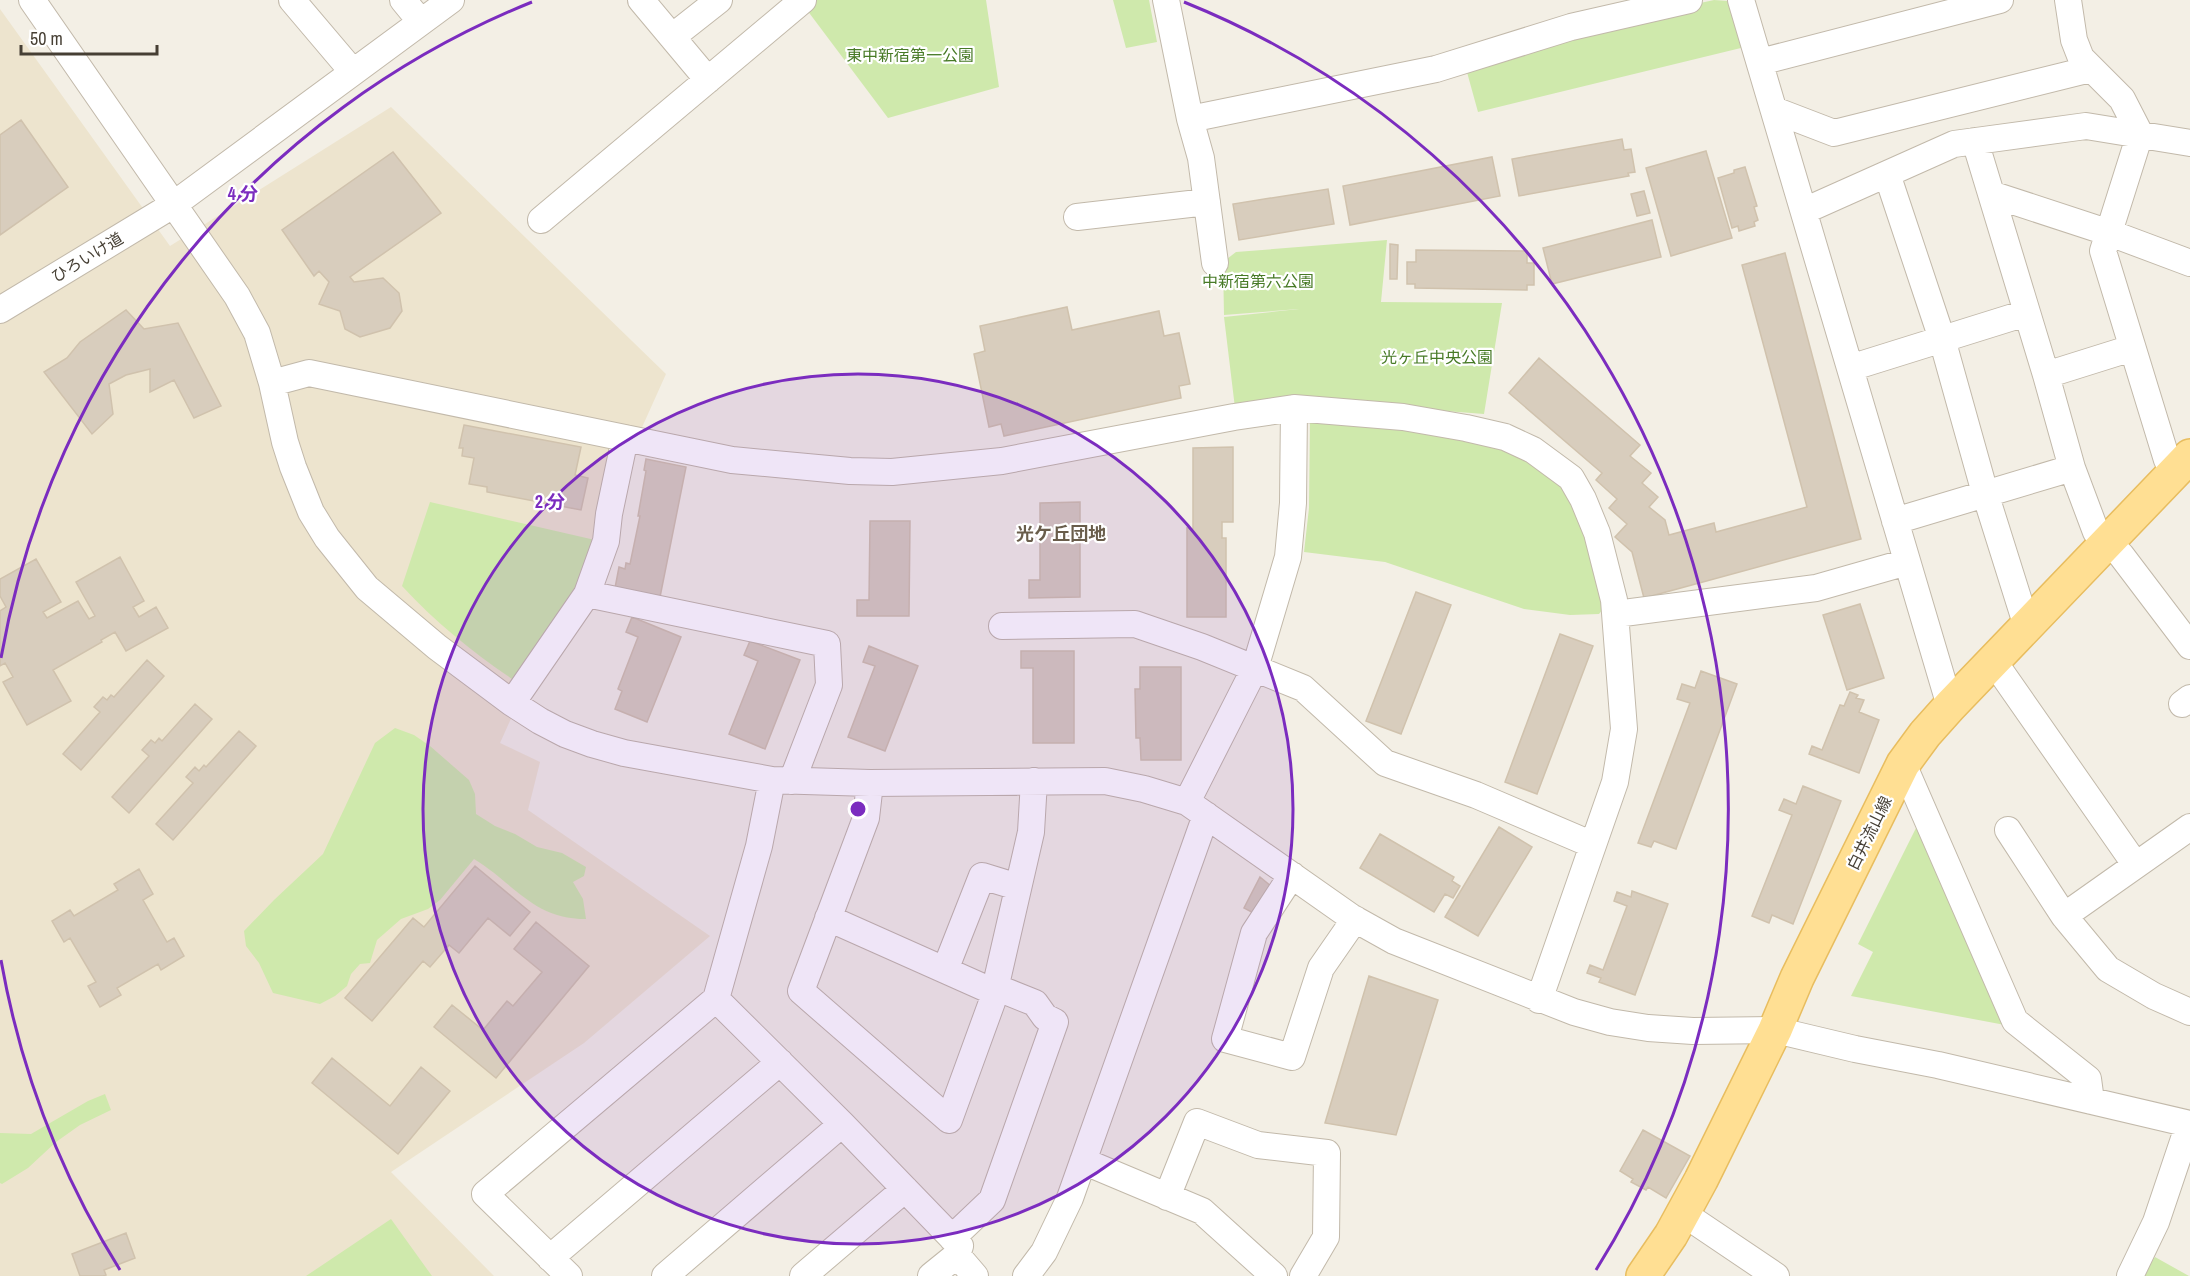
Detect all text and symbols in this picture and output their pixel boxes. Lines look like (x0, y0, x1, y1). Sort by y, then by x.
scale bar (21, 18, 158, 56)
text: 50 m (30, 26, 63, 51)
park label: 東中新宿第一公園 (846, 44, 974, 66)
text: 4 分 (228, 181, 258, 206)
street label: ひろいけ道 (47, 227, 127, 287)
park label: 中新宿第六公園 (1202, 270, 1314, 292)
park label: 光ヶ丘中央公園 (1381, 346, 1493, 368)
text: 2 分 (535, 489, 565, 514)
district label: 光ケ丘団地 (1016, 521, 1106, 546)
street label: 白井流山線 (1842, 792, 1896, 874)
centre of rings (848, 799, 868, 819)

